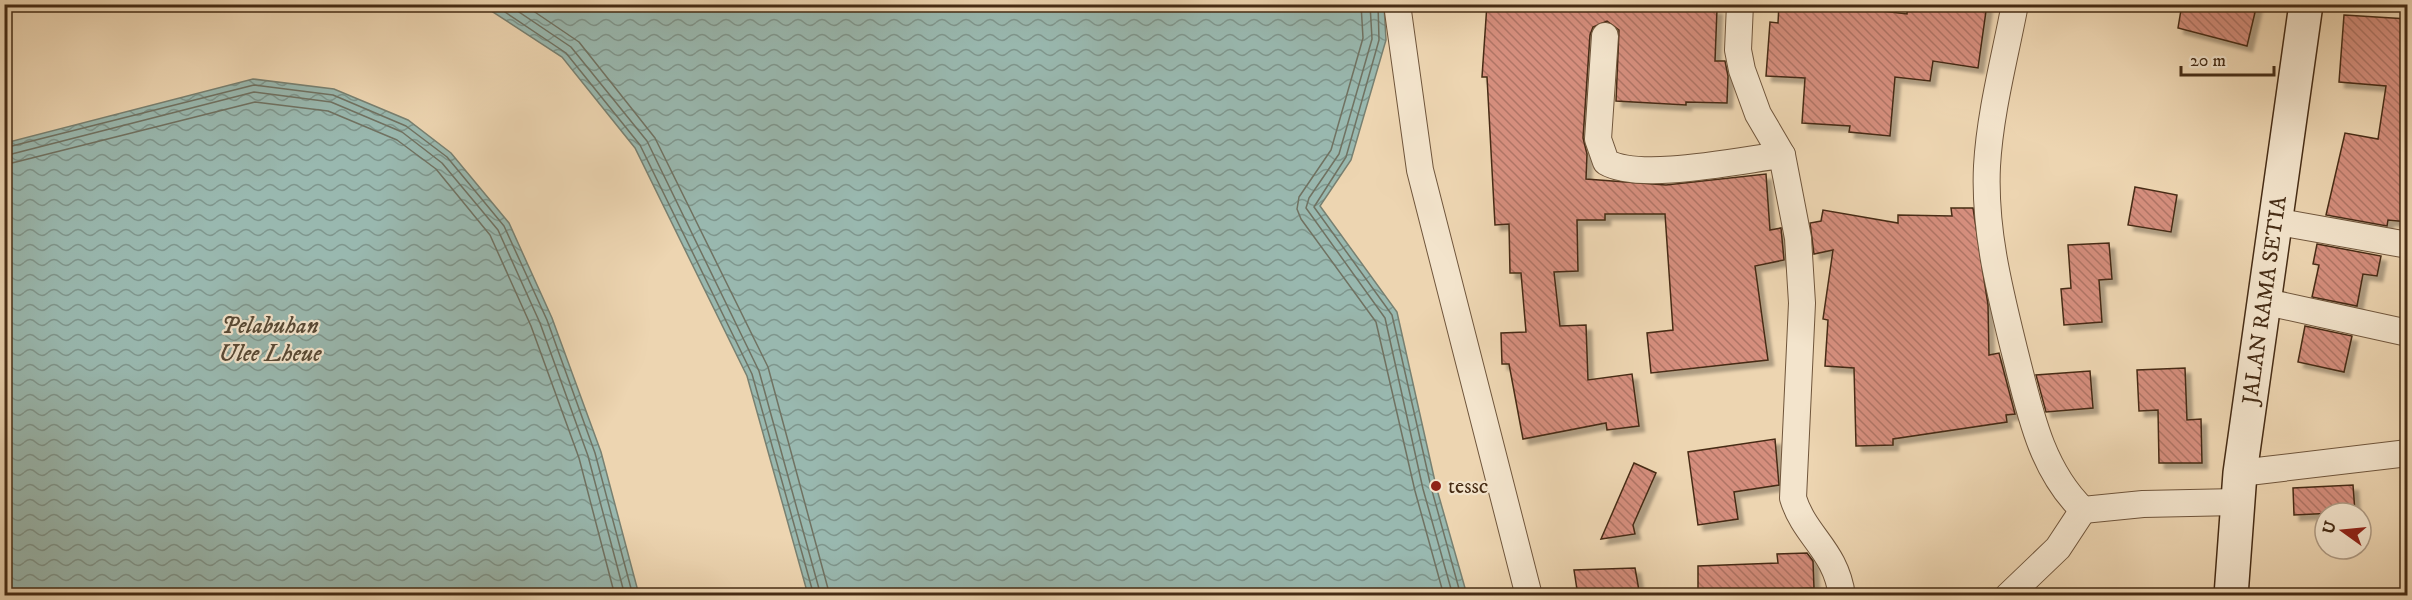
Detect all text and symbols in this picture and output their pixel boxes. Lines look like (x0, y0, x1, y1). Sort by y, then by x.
scale bar (2181, 39, 2274, 77)
text: 20 m (2190, 50, 2226, 72)
street label: JALAN RAMA SETIA (2236, 193, 2292, 408)
water label: Pelabuhan Ulee Lheue (219, 311, 322, 369)
place label: tessc (1448, 473, 1488, 500)
marker: tessc (1429, 479, 1443, 493)
north arrow (2313, 501, 2373, 561)
text: U (2318, 518, 2341, 536)

